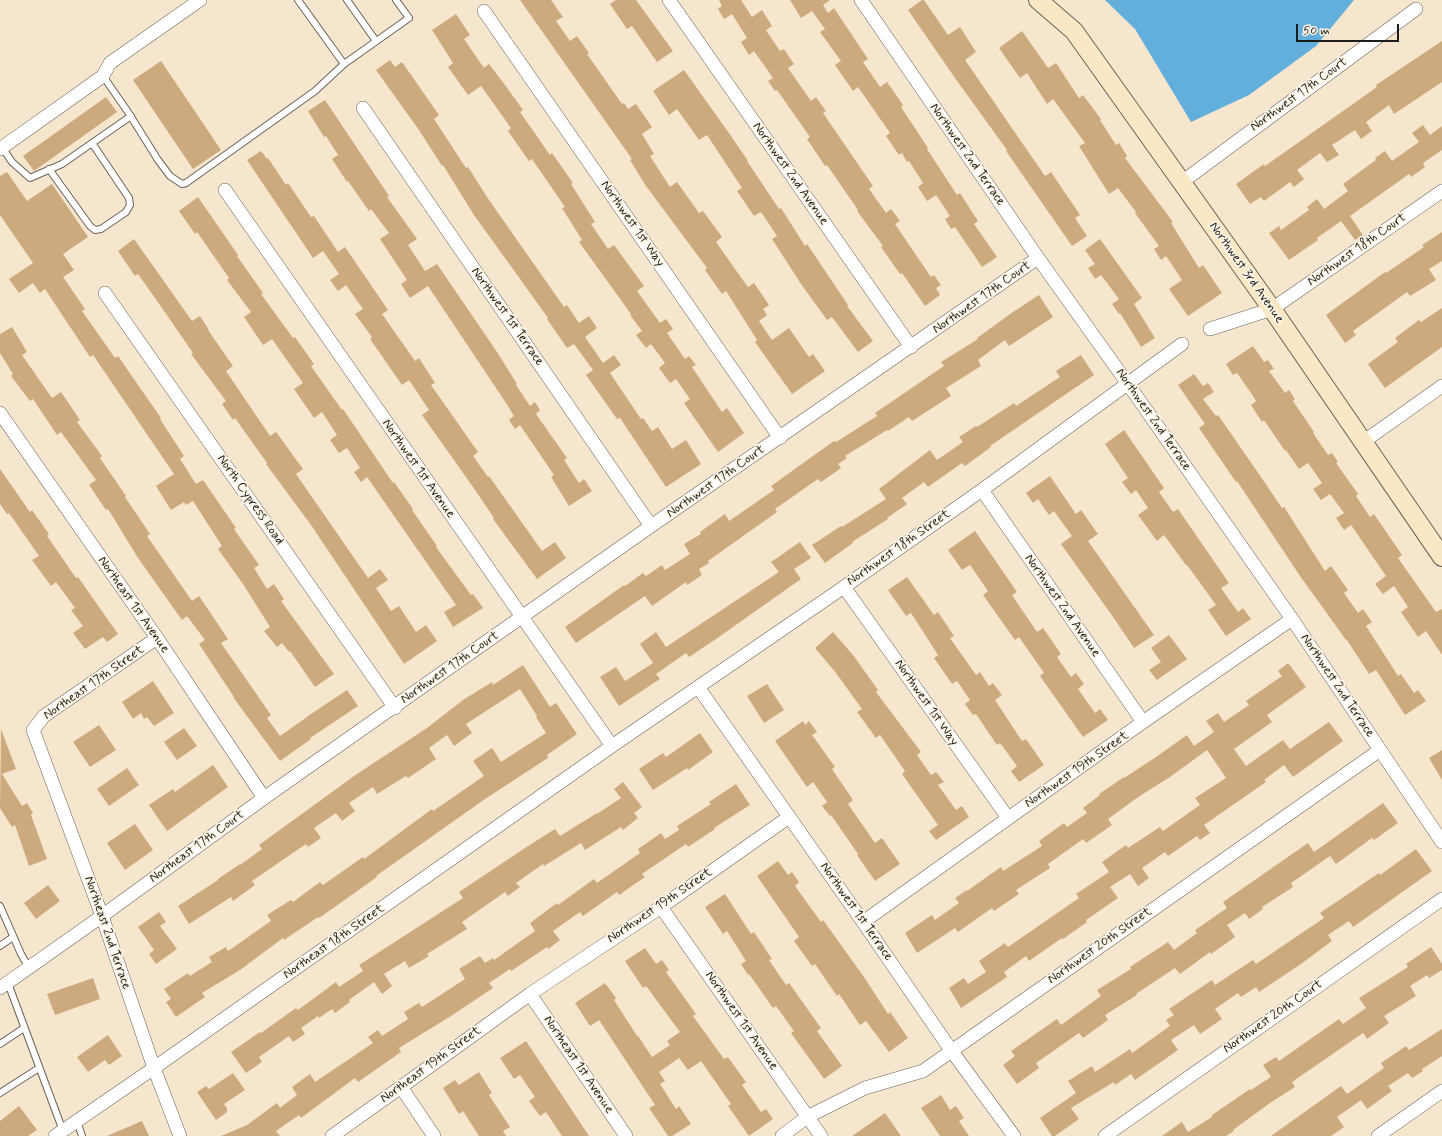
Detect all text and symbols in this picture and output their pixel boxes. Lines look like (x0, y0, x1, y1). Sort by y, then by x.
scale bar (1298, 16, 1401, 42)
text: 50 m (1303, 23, 1330, 39)
street label: Northwest 17th Court (1247, 55, 1351, 135)
street label: Northwest 2nd Terrace (926, 101, 1008, 209)
street label: Northwest 2nd Avenue (749, 120, 831, 228)
street label: Northwest 1st Way (597, 178, 667, 270)
street label: Northwest 18th Court (1305, 210, 1409, 290)
street label: Northwest 3rd Avenue (1205, 219, 1287, 327)
street label: Northwest 17th Court (930, 258, 1034, 338)
street label: Northwest 1st Terrace (467, 265, 547, 369)
street label: Northwest 2nd Terrace (1112, 366, 1194, 474)
street label: Northwest 1st Avenue (378, 417, 458, 521)
street label: Northwest 17th Court (664, 442, 768, 522)
street label: North Cypress Road (213, 452, 287, 548)
street label: Northwest 18th Street (844, 506, 954, 590)
street label: Northwest 2nd Avenue (1021, 552, 1103, 660)
street label: Northeast 1st Avenue (94, 554, 172, 656)
street label: Northwest 17th Court (398, 628, 502, 708)
street label: Northwest 2nd Terrace (1297, 631, 1377, 741)
street label: Northeast 17th Street (41, 642, 147, 724)
street label: Northwest 1st Way (891, 657, 961, 749)
street label: Northwest 19th Street (1022, 728, 1132, 812)
street label: Northeast 17th Court (147, 807, 247, 887)
street label: Northwest 1st Terrace (816, 860, 896, 964)
street label: Northwest 19th Street (605, 865, 715, 947)
street label: Northeast 2nd Terrace (80, 874, 134, 992)
street label: Northeast 18th Street (280, 901, 388, 983)
street label: Northwest 20th Street (1045, 904, 1155, 988)
street label: Northwest 1st Avenue (701, 969, 781, 1073)
street label: Northwest 20th Court (1220, 977, 1326, 1057)
street label: Northeast 1st Avenue (540, 1013, 616, 1117)
street label: Northeast 19th Street (378, 1023, 484, 1107)

